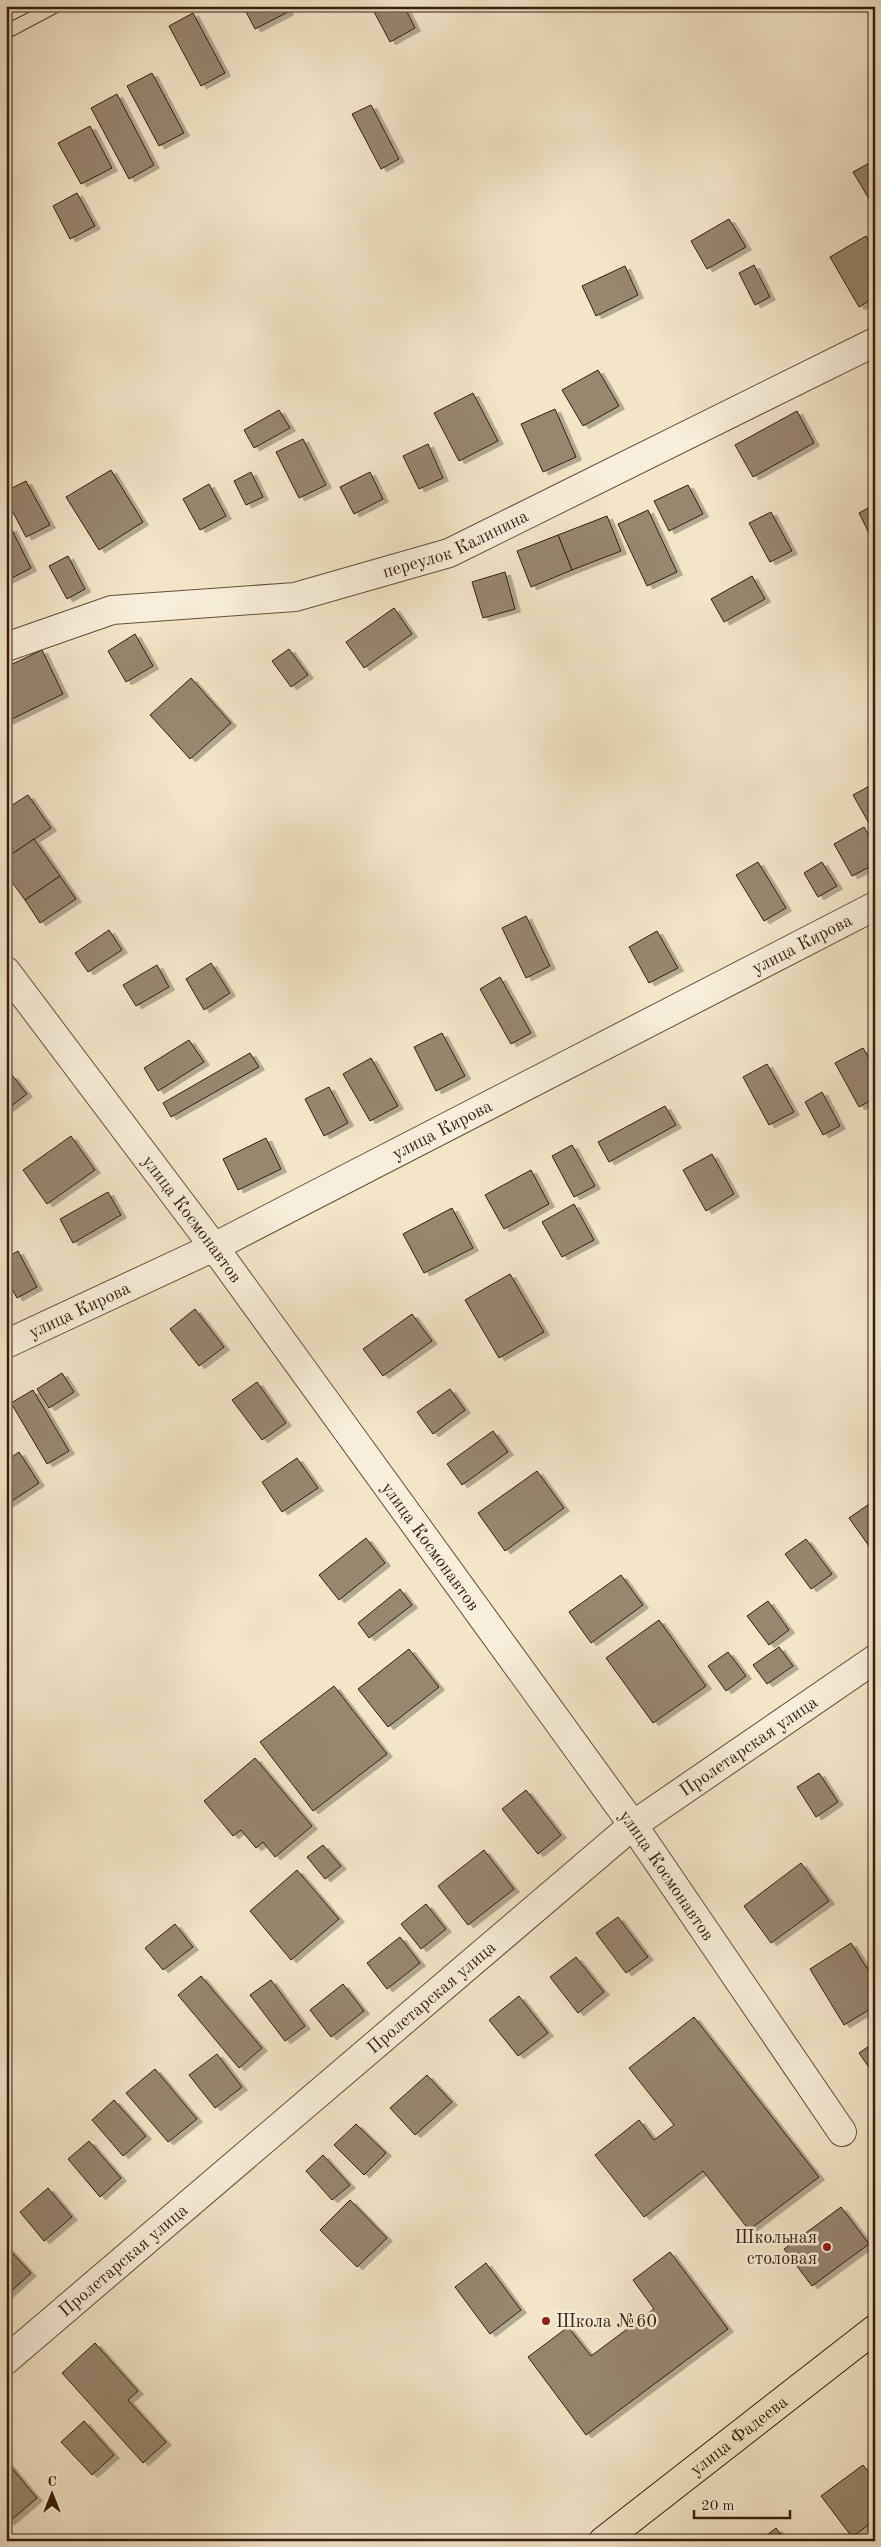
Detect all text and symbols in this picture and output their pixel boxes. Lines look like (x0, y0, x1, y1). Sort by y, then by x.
street label: переулок Калинина (381, 507, 531, 581)
street label: улица Кирова (749, 911, 855, 978)
street label: улица Кирова (390, 1097, 495, 1163)
street label: улица Космонавтов (138, 1152, 245, 1286)
street label: улица Кирова (26, 1279, 133, 1342)
street label: улица Космонавтов (378, 1479, 482, 1614)
street label: Пролетарская улица (677, 1693, 821, 1800)
street label: улица Космонавтов (615, 1807, 717, 1944)
street label: Пролетарская улица (364, 1938, 500, 2058)
street label: Пролетарская улица (56, 2201, 192, 2321)
place label: Школьная столовая (735, 2229, 817, 2268)
marker: Школьная столовая (821, 2241, 833, 2253)
place label: Школа №60 (556, 2313, 657, 2331)
marker: Школа №60 (540, 2315, 552, 2327)
street label: улица Фадеева (687, 2393, 791, 2479)
north arrow (28, 2470, 78, 2520)
text: С (47, 2475, 57, 2489)
scale bar (694, 2487, 790, 2519)
text: 20 m (701, 2499, 735, 2514)

